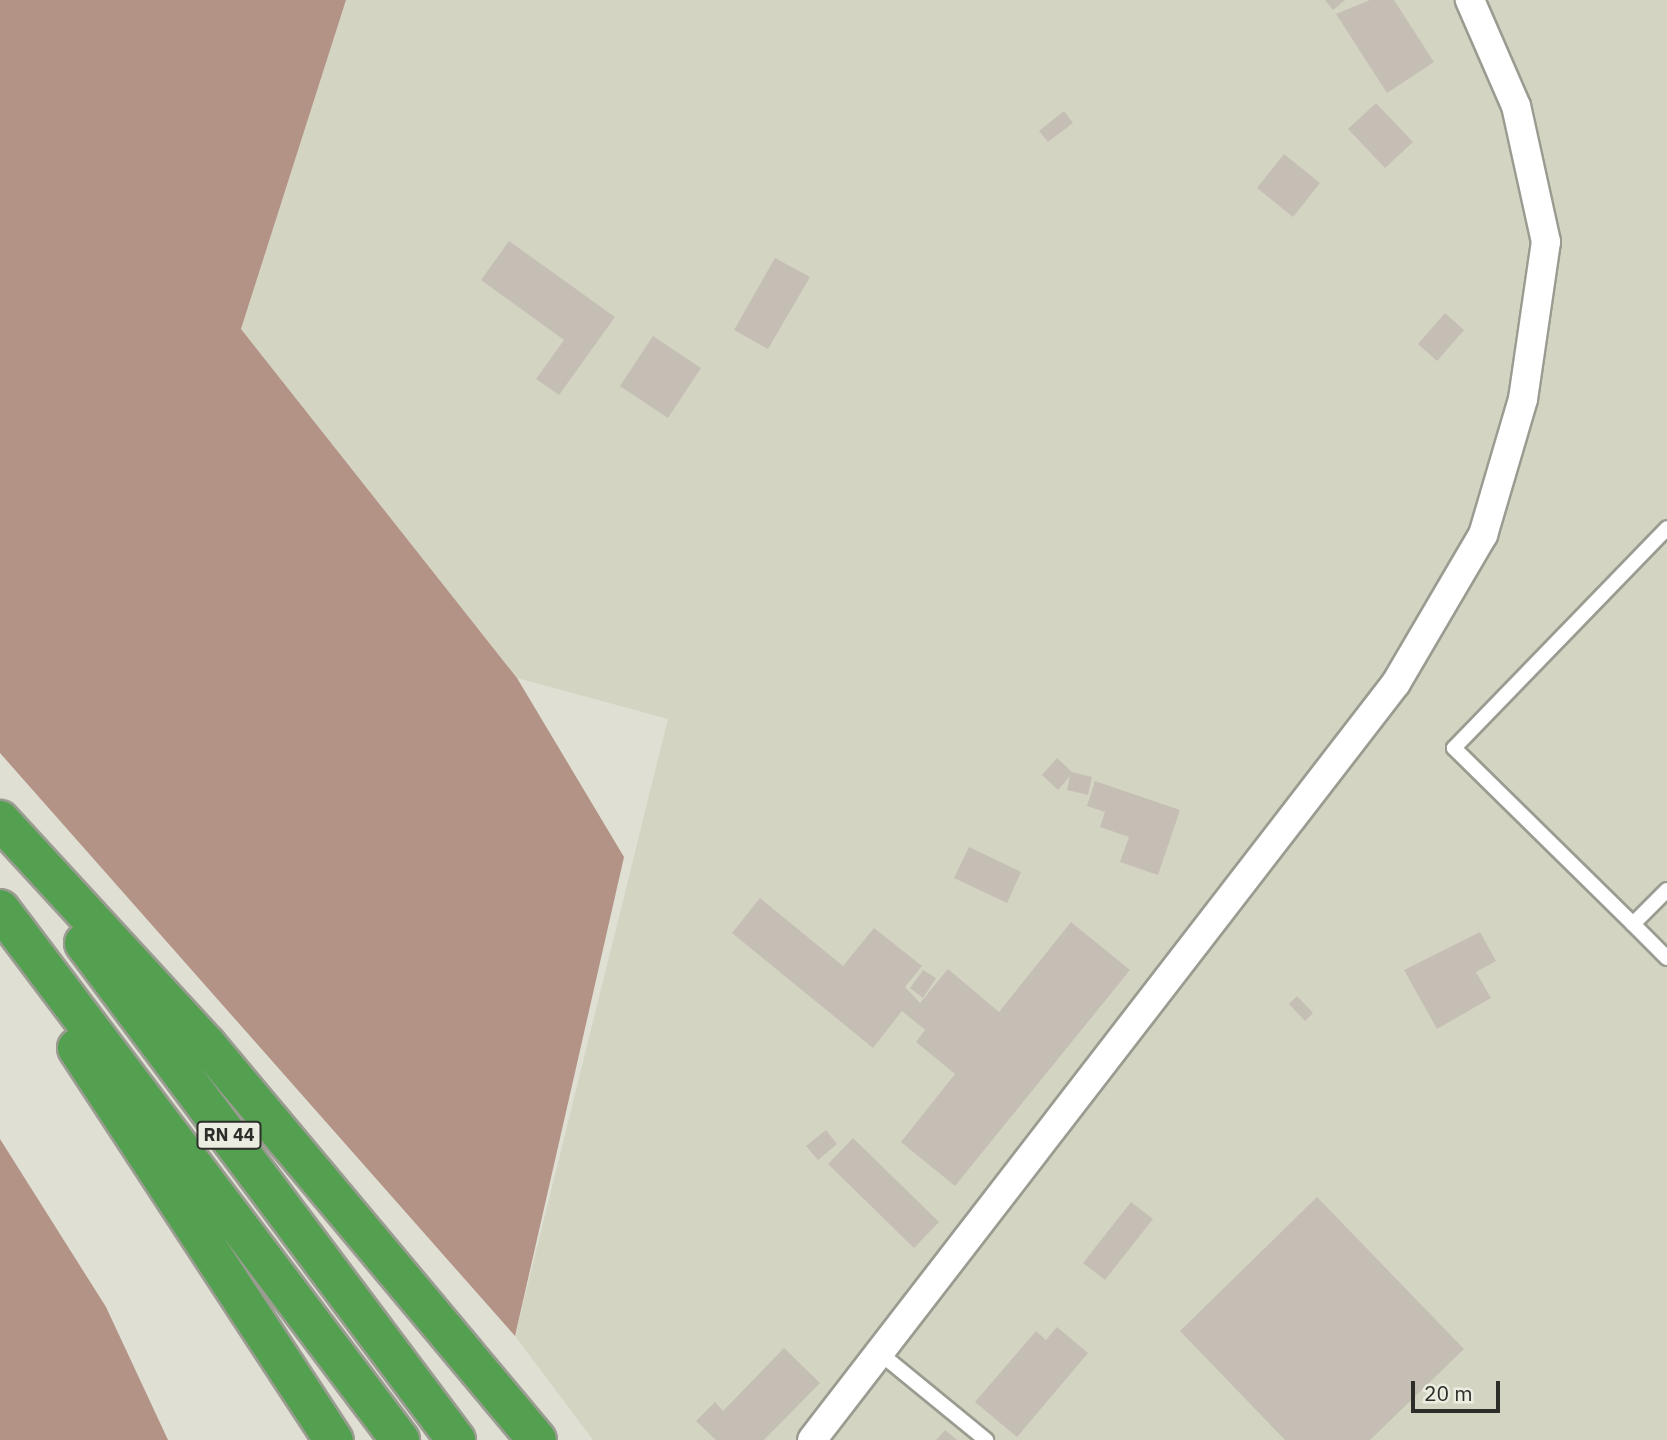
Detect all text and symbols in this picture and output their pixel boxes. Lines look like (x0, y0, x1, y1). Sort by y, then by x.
road number: RN 44 (196, 1120, 262, 1150)
scale bar (1415, 1366, 1504, 1410)
text: 20 m (1424, 1379, 1473, 1407)

